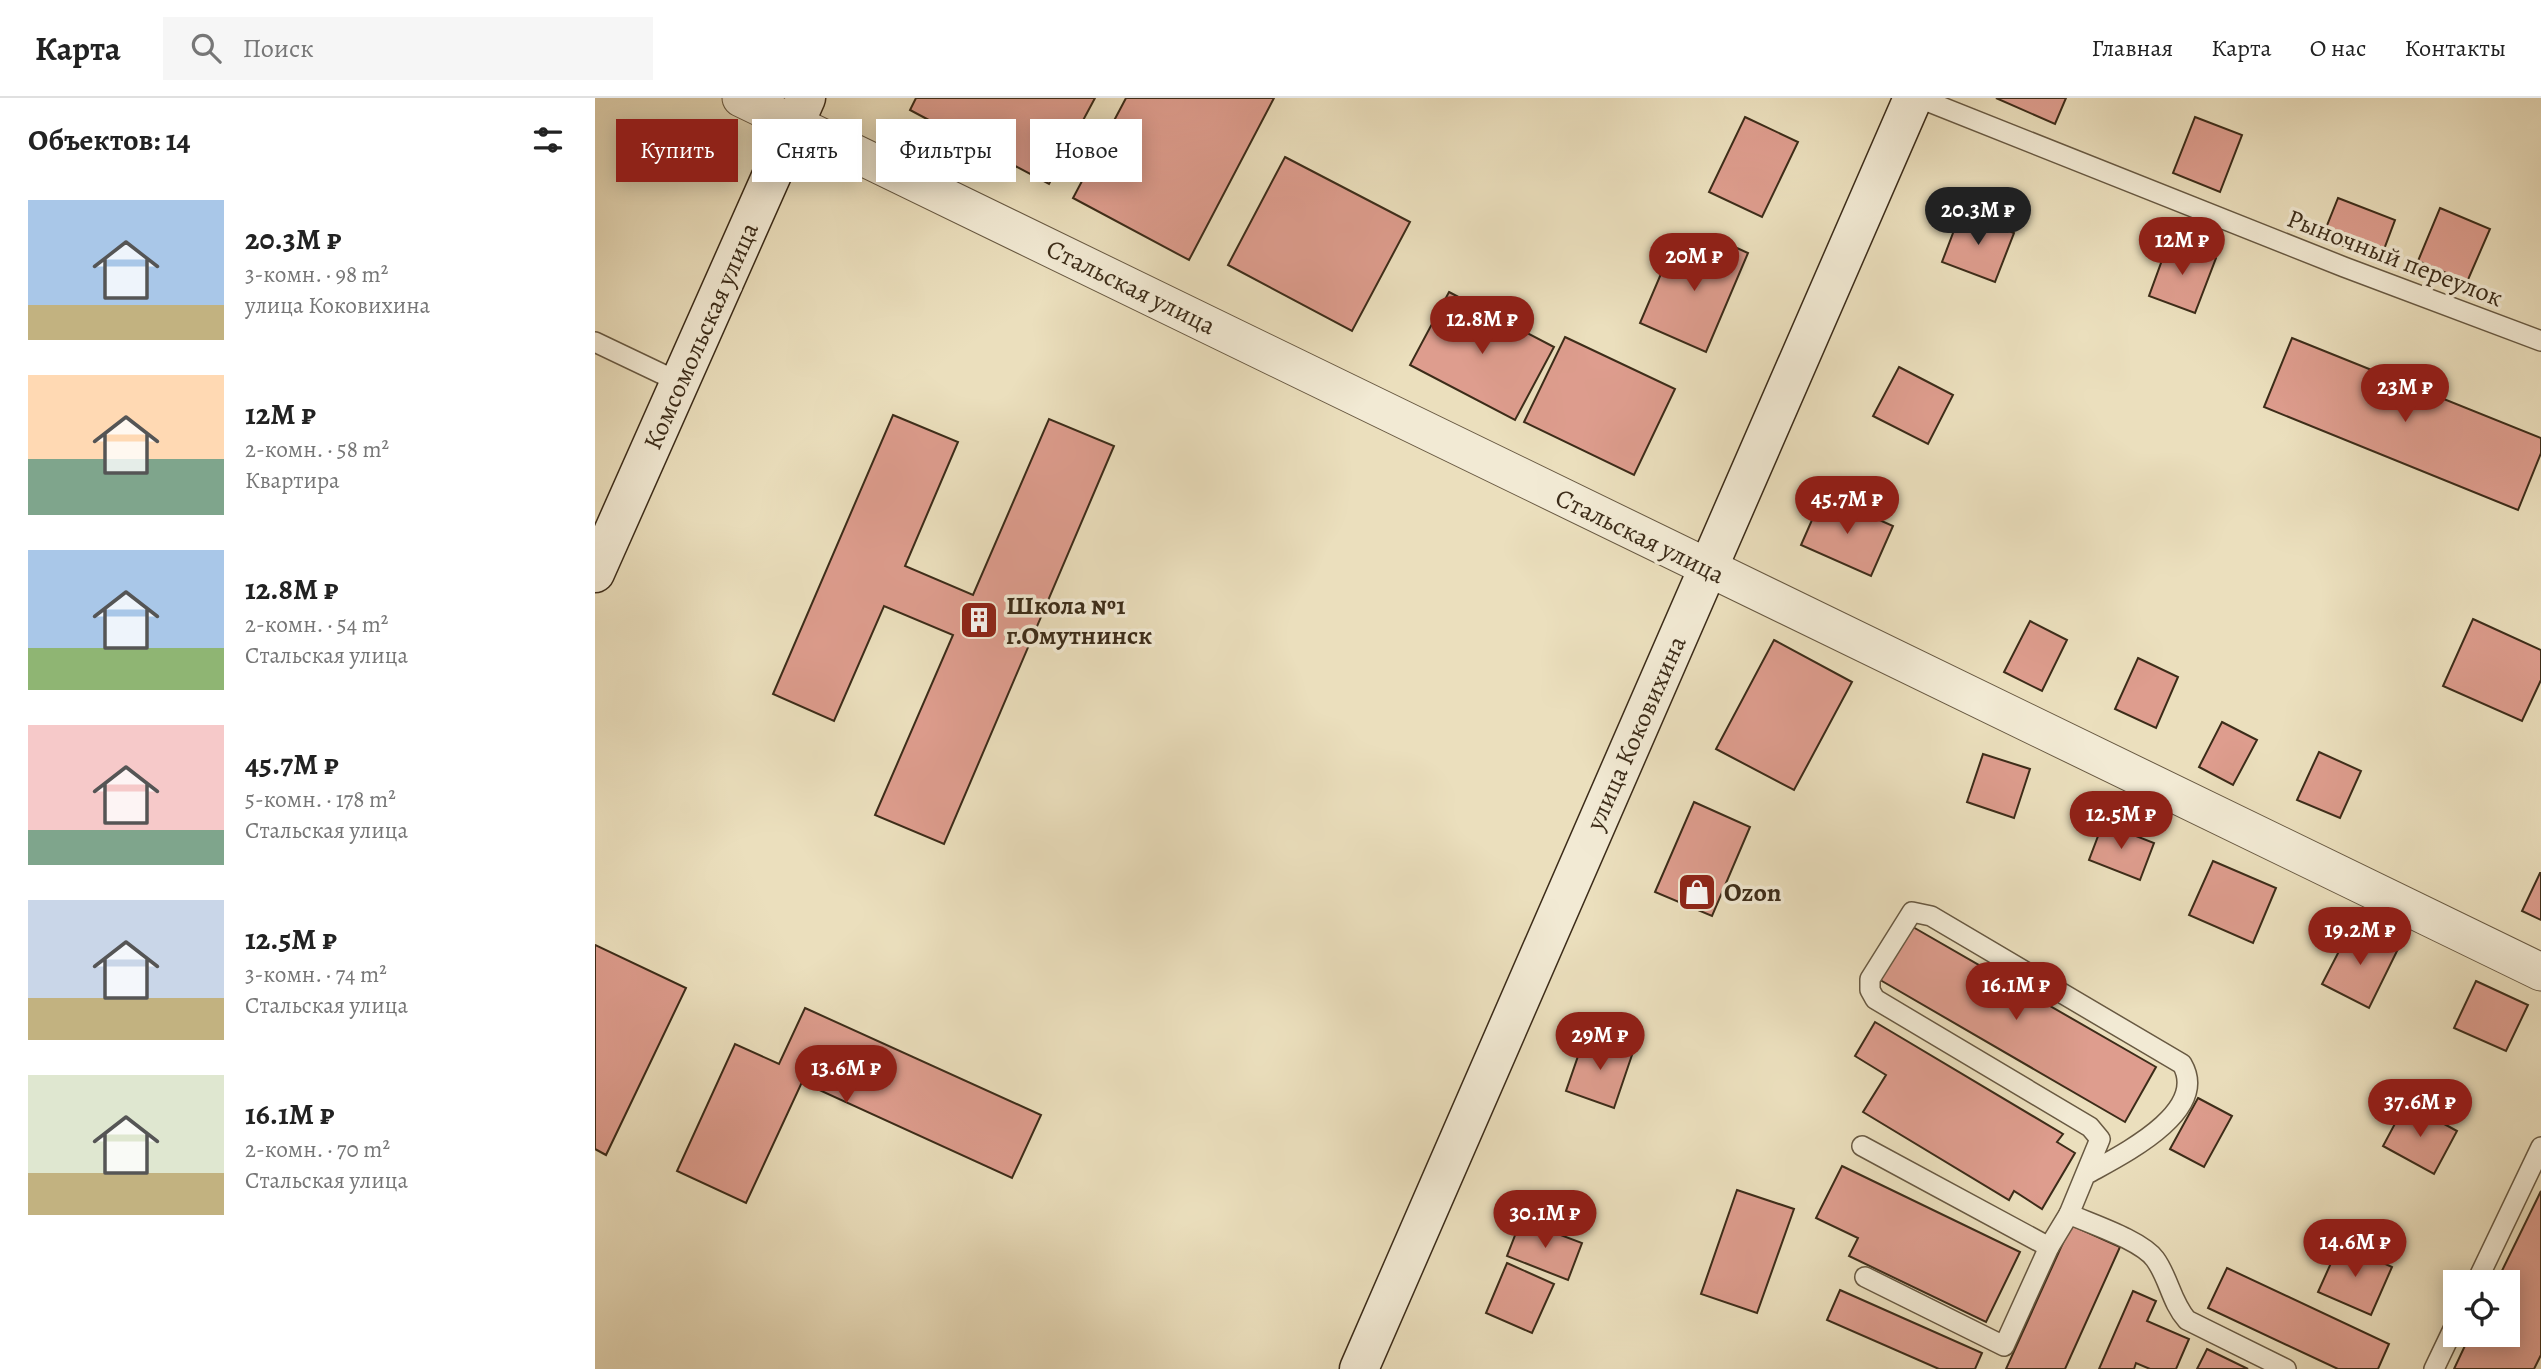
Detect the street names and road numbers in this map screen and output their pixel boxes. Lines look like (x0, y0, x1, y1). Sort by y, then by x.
street label: Рыночный переулок (2282, 201, 2508, 315)
street label: Комсомольская улица (635, 217, 767, 455)
street label: Стальская улица (1040, 231, 1222, 343)
street label: Стальская улица (1549, 480, 1731, 592)
street label: улица Коковихина (1577, 630, 1695, 837)

